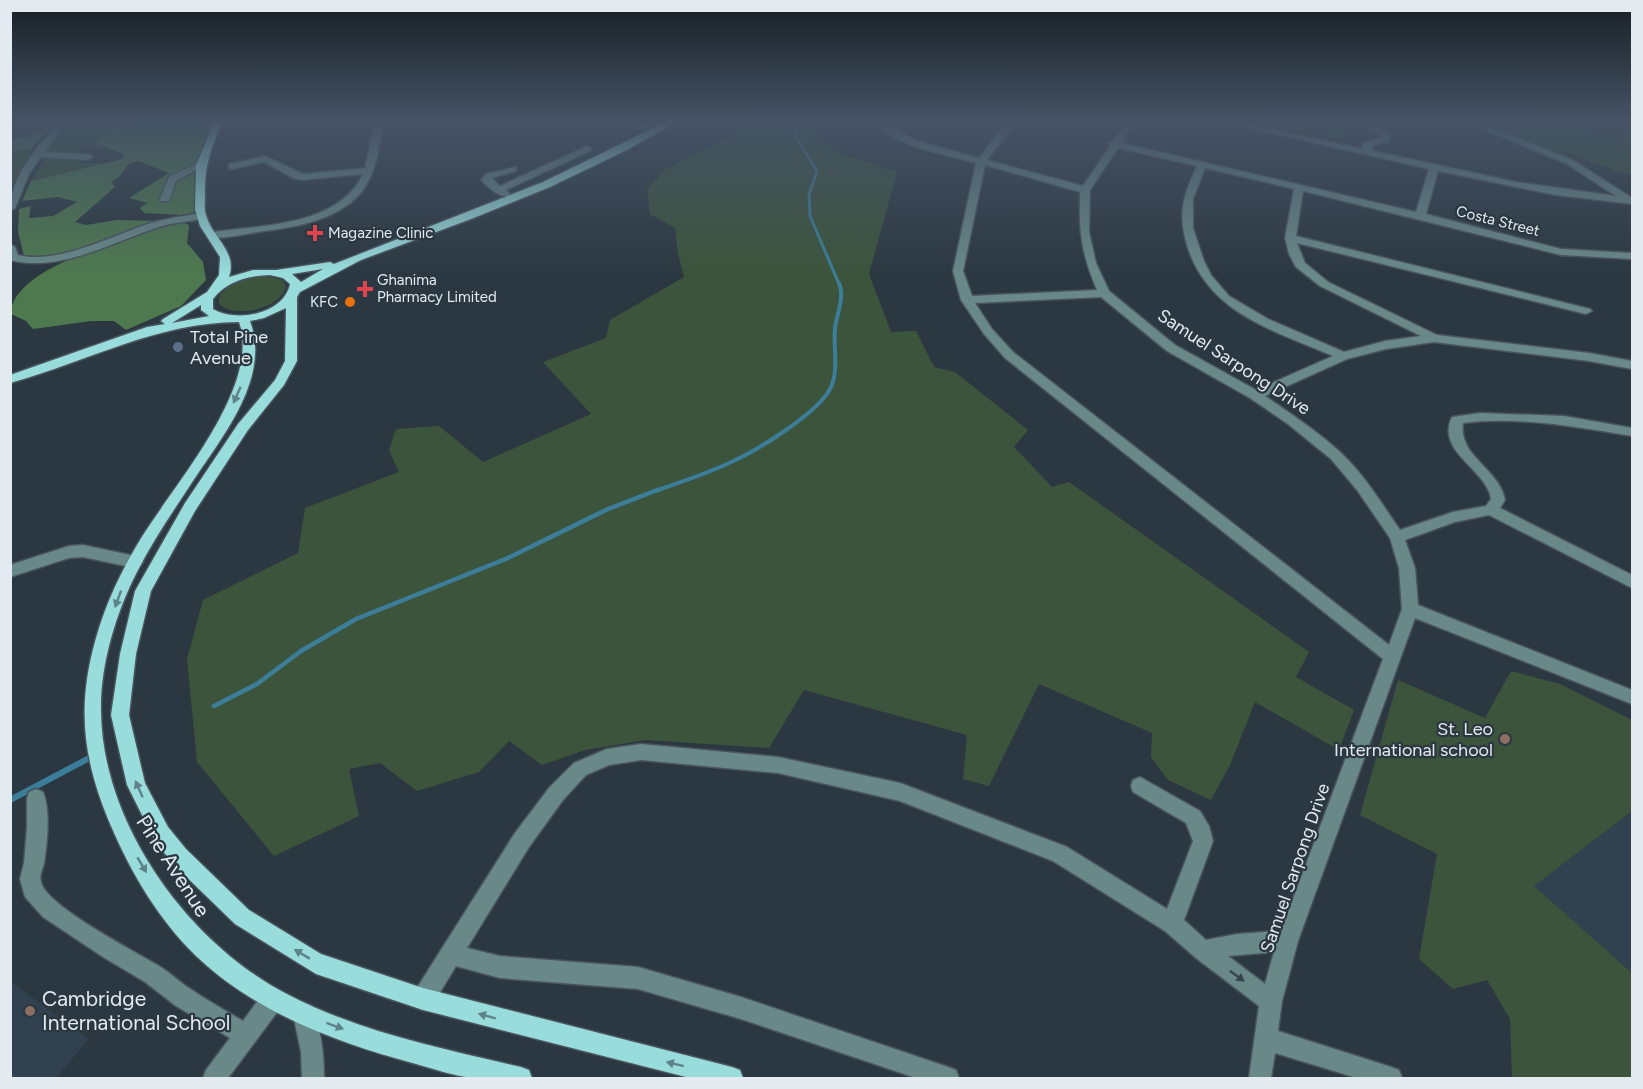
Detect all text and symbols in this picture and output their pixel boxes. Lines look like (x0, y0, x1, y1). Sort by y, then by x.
street label: Costa Street (1454, 202, 1542, 240)
marker: Magazine Clinic (306, 224, 324, 242)
place label: Magazine Clinic (328, 224, 433, 242)
place label: Ghanima Pharmacy Limited (377, 271, 497, 306)
marker: Ghanima Pharmacy Limited (358, 282, 372, 296)
place label: KFC (310, 293, 338, 311)
marker: KFC (343, 295, 357, 309)
street label: Samuel Sarpong Drive (1153, 304, 1315, 420)
place label: Total Pine Avenue (190, 326, 268, 369)
marker: Total Pine Avenue (171, 340, 185, 354)
one-way arrow (233, 387, 242, 404)
one-way arrow (112, 590, 122, 608)
place label: St. Leo International school (1334, 718, 1493, 761)
marker: St. Leo International school (1498, 732, 1512, 746)
street label: Samuel Sarpong Drive (1256, 780, 1334, 956)
one-way arrow (134, 781, 143, 798)
street label: Pine Avenue (131, 810, 216, 921)
one-way arrow (136, 857, 147, 873)
one-way arrow (294, 949, 310, 960)
one-way arrow (1229, 970, 1245, 982)
place label: Cambridge International School (42, 986, 230, 1035)
marker: Cambridge International School (23, 1004, 37, 1018)
one-way arrow (477, 1010, 496, 1020)
one-way arrow (326, 1022, 344, 1031)
one-way arrow (666, 1059, 685, 1069)

